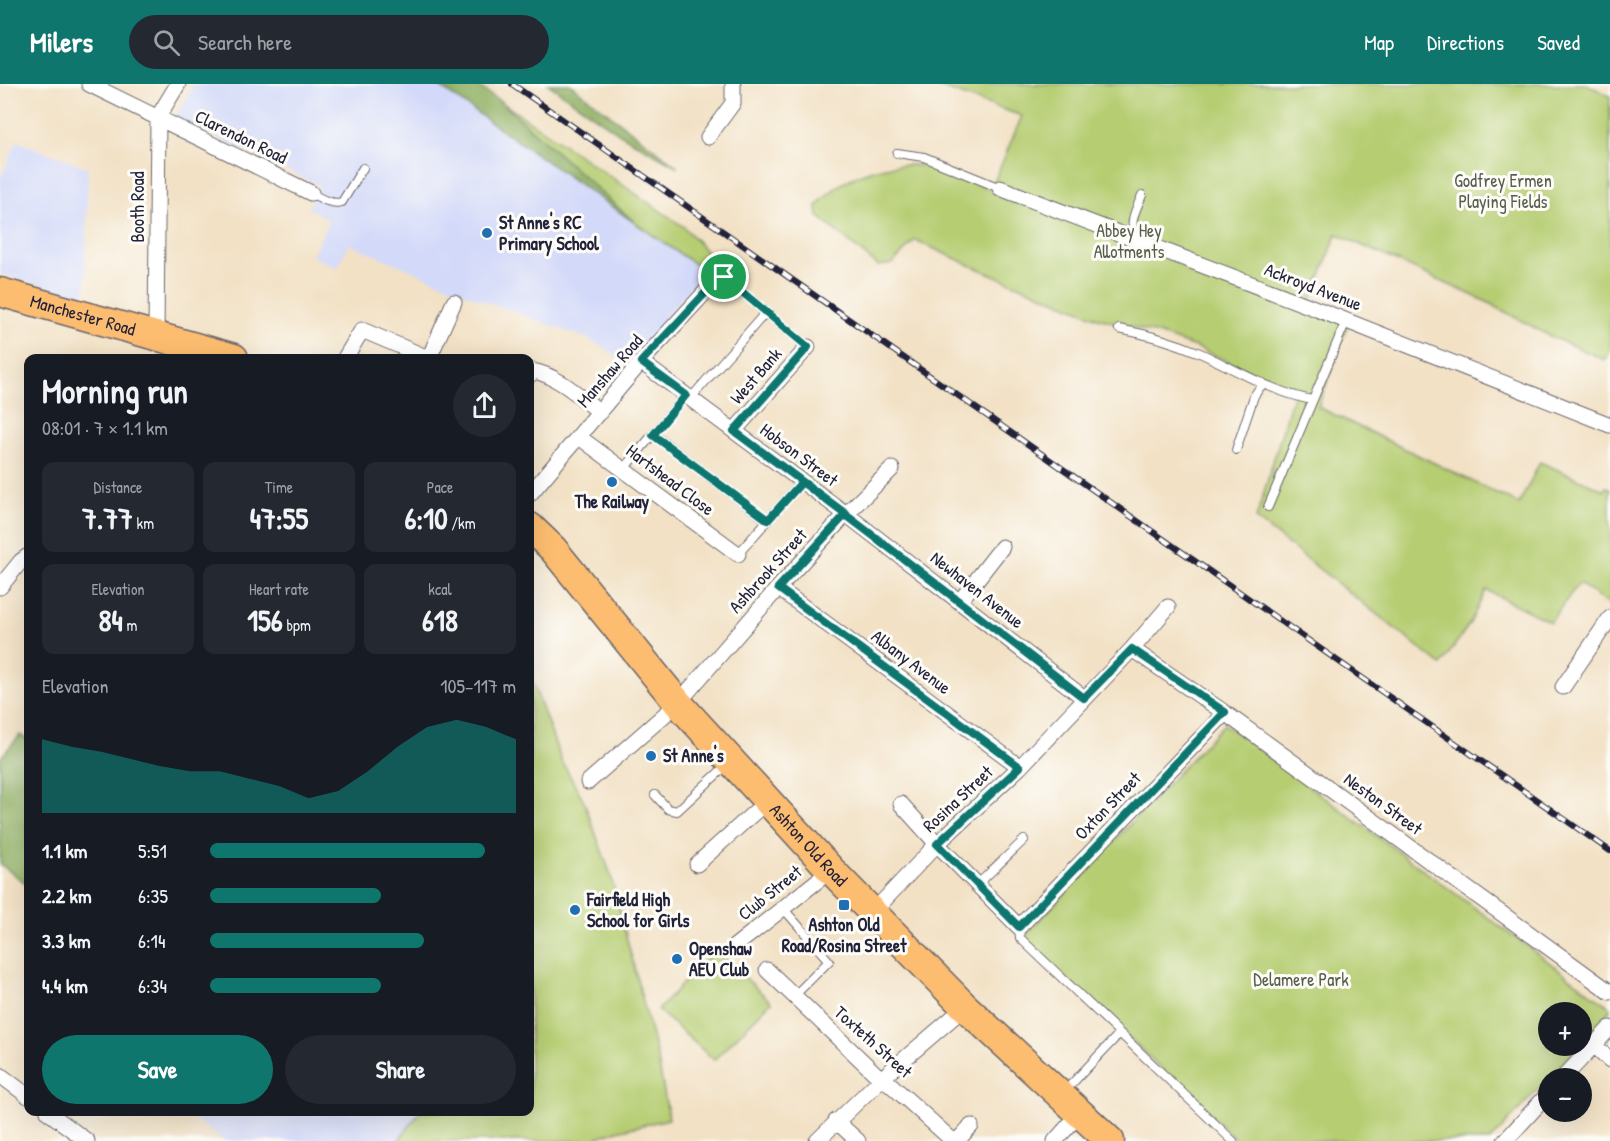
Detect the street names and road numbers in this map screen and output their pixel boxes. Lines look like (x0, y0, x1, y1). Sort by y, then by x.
street label: Clarendon Road (191, 103, 292, 170)
street label: Booth Road (125, 171, 150, 243)
street label: Ackroyd Avenue (1261, 257, 1365, 316)
street label: Manchester Road (27, 288, 139, 342)
street label: Manshaw Road (571, 329, 648, 413)
street label: West Bank (724, 342, 787, 409)
street label: Hobson Street (755, 417, 844, 493)
street label: Hartshead Close (621, 438, 720, 521)
street label: Ashbrook Street (723, 522, 813, 618)
street label: Newhaven Avenue (925, 545, 1029, 634)
street label: Albany Avenue (866, 623, 956, 700)
street label: Rosina Street (917, 759, 999, 838)
street label: Oxton Street (1069, 766, 1147, 845)
street label: Neston Street (1339, 767, 1428, 841)
street label: Ashton Old Road (764, 798, 853, 892)
street label: Club Street (733, 859, 807, 926)
street label: Toxteth Street (829, 1000, 918, 1084)

